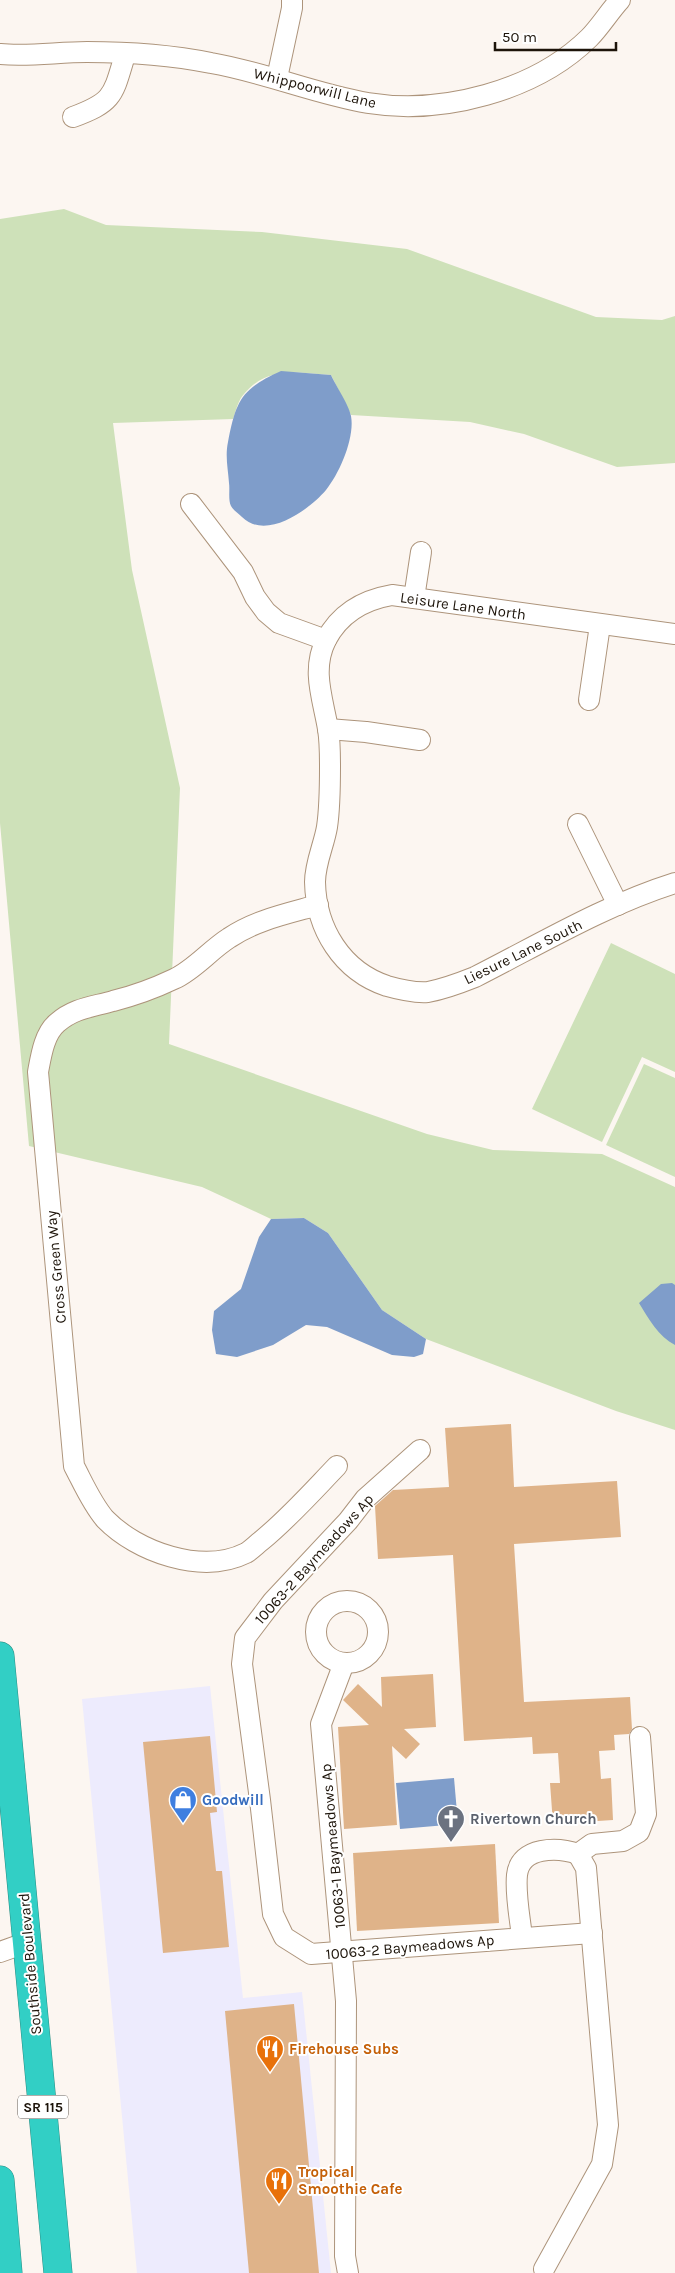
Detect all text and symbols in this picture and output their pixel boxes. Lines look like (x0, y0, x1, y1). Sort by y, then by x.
scale bar (495, 20, 616, 52)
text: 50 m (502, 28, 537, 46)
street label: Whippoorwill Lane (252, 64, 378, 112)
street label: Leisure Lane North (399, 588, 527, 624)
street label: Liesure Lane South (461, 916, 585, 988)
street label: Cross Green Way (42, 1210, 70, 1324)
street label: 10063-2 Baymeadows Ap (251, 1490, 377, 1628)
street label: 10063-1 Baymeadows Ap (317, 1763, 349, 1929)
shop icon: Goodwill (168, 1785, 198, 1824)
place label: Goodwill (202, 1791, 264, 1809)
church icon: Rivertown Church (436, 1804, 466, 1843)
place label: Rivertown Church (470, 1810, 597, 1828)
street label: Southside Boulevard (15, 1892, 45, 2036)
street label: 10063-2 Baymeadows Ap (325, 1931, 495, 1963)
restaurant icon: Firehouse Subs (255, 2034, 285, 2073)
place label: Firehouse Subs (289, 2040, 399, 2058)
road number: SR 115 (18, 2096, 68, 2118)
place label: Tropical Smoothie Cafe (298, 2163, 402, 2198)
restaurant icon: Tropical Smoothie Cafe (264, 2166, 294, 2205)

